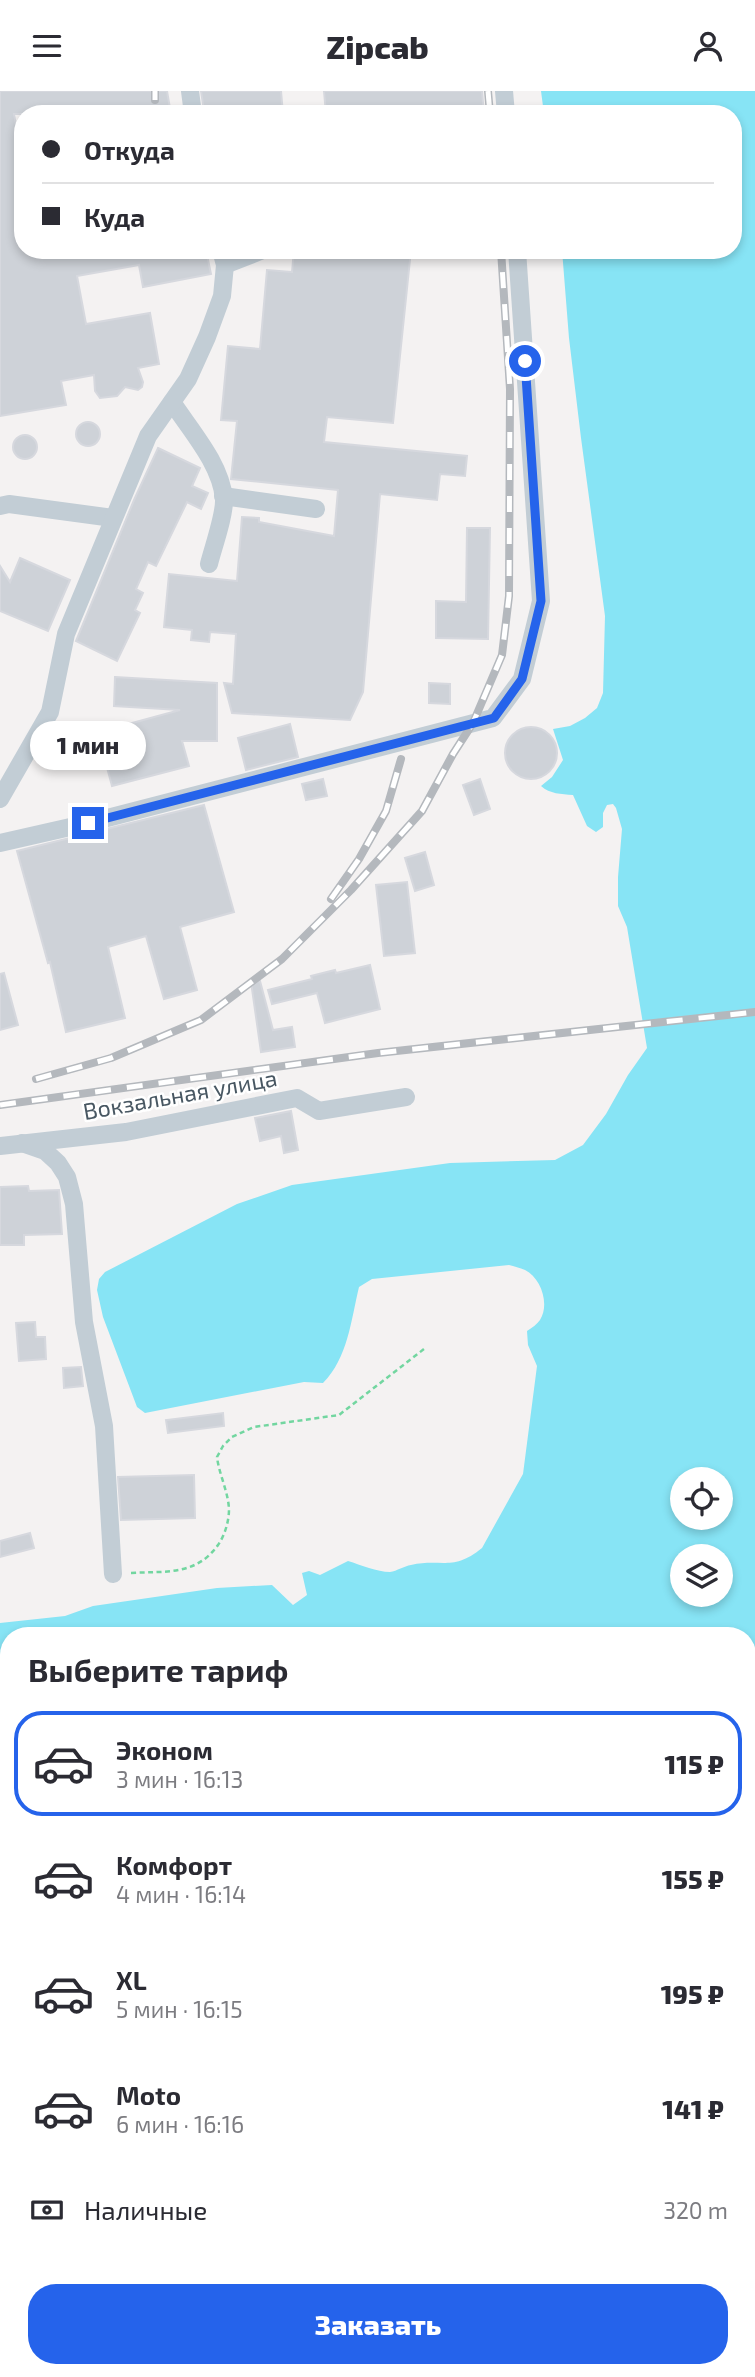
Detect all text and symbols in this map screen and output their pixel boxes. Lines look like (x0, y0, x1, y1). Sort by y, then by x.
icon: menu (28, 27, 66, 65)
text: Zipcab (326, 27, 429, 65)
icon: person (689, 27, 727, 65)
text: Откуда (84, 134, 175, 165)
text: Куда (84, 201, 145, 232)
route start (509, 345, 541, 377)
callout: 1 мин (30, 721, 146, 771)
text: 1 мин (57, 731, 119, 759)
route end (72, 807, 104, 839)
street label: Вокзальная улица (81, 1063, 279, 1126)
map controls (670, 1467, 733, 1607)
button: locate (670, 1467, 733, 1530)
button: layers (670, 1544, 733, 1607)
text: Выберите тариф (28, 1650, 288, 1688)
icon: car (32, 1732, 95, 1795)
text: Эконом (116, 1734, 213, 1765)
text: 115 ₽ (665, 1748, 724, 1779)
text: 3 мин · 16:13 (116, 1765, 243, 1793)
icon: car (32, 1847, 95, 1910)
text: Комфорт (116, 1849, 232, 1880)
text: 155 ₽ (662, 1863, 724, 1894)
text: 4 мин · 16:14 (116, 1880, 246, 1908)
icon: car (32, 1962, 95, 2025)
text: XL (116, 1964, 147, 1995)
text: 195 ₽ (661, 1978, 724, 2009)
text: 5 мин · 16:15 (116, 1995, 242, 2023)
icon: car (32, 2077, 95, 2140)
text: Moto (116, 2079, 181, 2110)
text: 141 ₽ (662, 2093, 724, 2124)
text: 6 мин · 16:16 (116, 2110, 244, 2138)
icon: cash (28, 2191, 66, 2229)
text: Наличные (84, 2194, 207, 2225)
text: 320 m (663, 2196, 728, 2224)
button: Заказать (28, 2284, 728, 2364)

